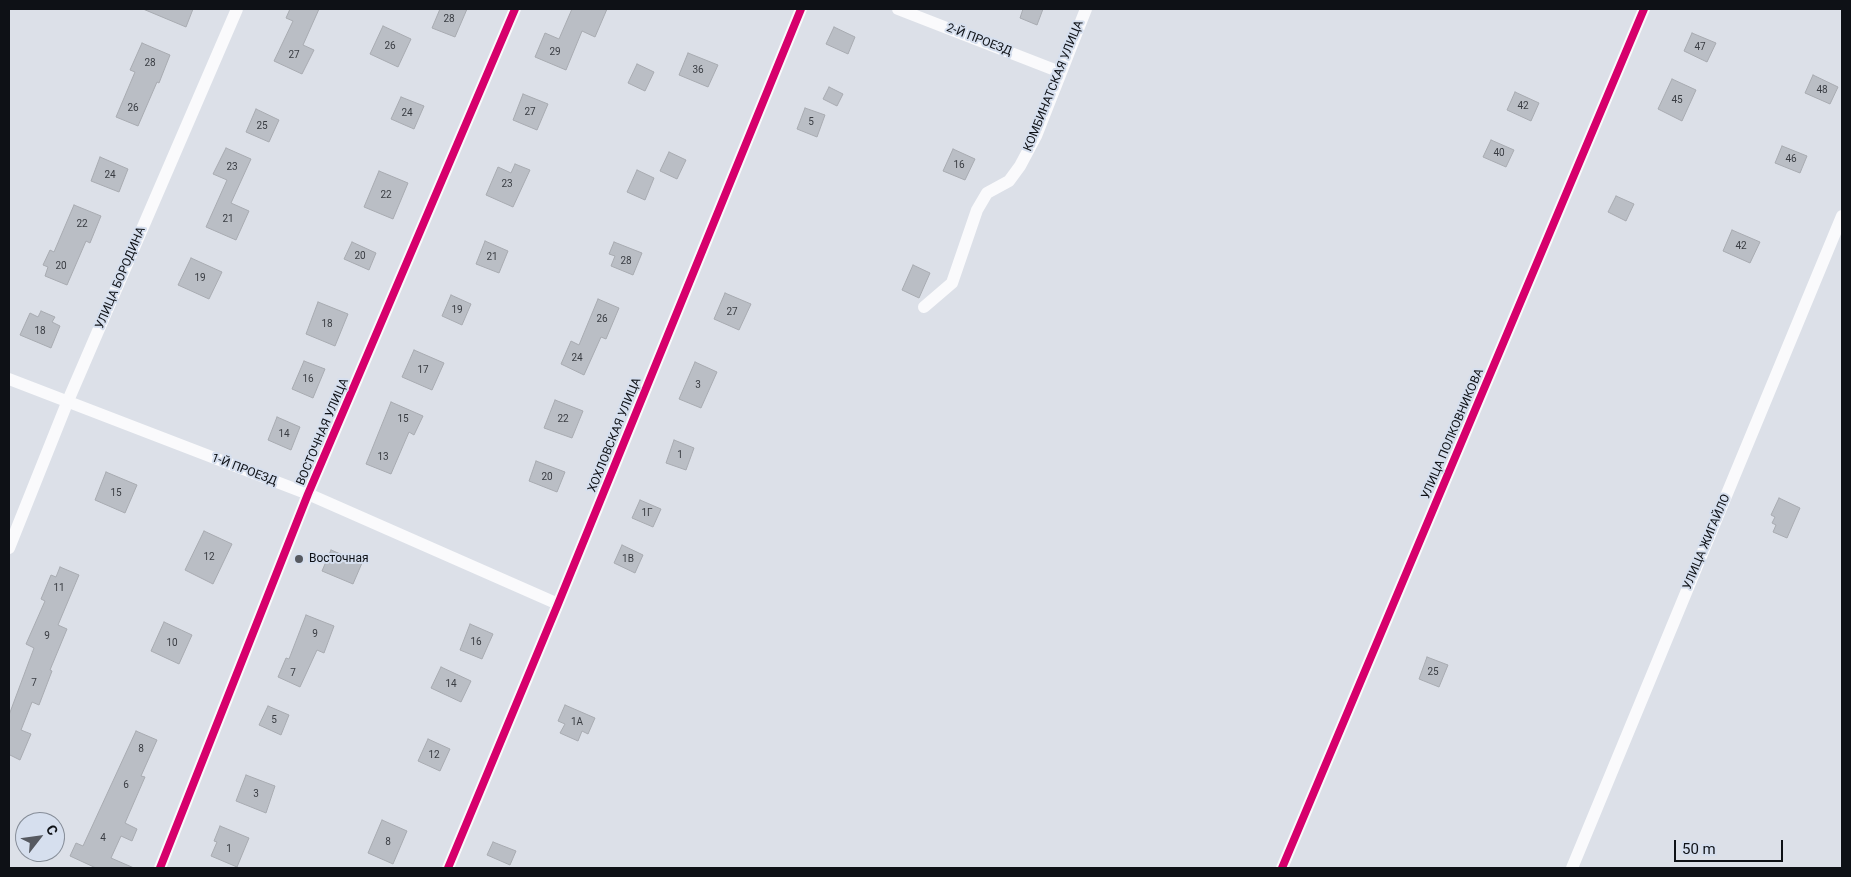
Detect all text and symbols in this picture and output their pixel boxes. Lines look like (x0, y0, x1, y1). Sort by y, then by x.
house number: 28 (443, 13, 455, 25)
street label: КОМБИНАТСКАЯ УЛИЦА (1021, 18, 1087, 154)
street label: 2-Й ПРОЕЗД (944, 21, 1014, 59)
house number: 26 (384, 40, 396, 52)
house number: 47 (1694, 41, 1706, 53)
house number: 29 (549, 46, 561, 58)
house number: 27 (288, 49, 300, 61)
house number: 28 (144, 57, 156, 69)
house number: 36 (692, 64, 704, 76)
house number: 48 (1816, 84, 1828, 96)
house number: 45 (1671, 94, 1683, 106)
house number: 42 (1517, 100, 1529, 112)
house number: 26 (127, 102, 139, 114)
house number: 27 (524, 106, 536, 118)
house number: 24 (401, 107, 413, 119)
house number: 5 (808, 116, 814, 128)
house number: 25 (256, 120, 268, 132)
house number: 40 (1493, 147, 1505, 159)
house number: 46 (1785, 153, 1797, 165)
house number: 16 (953, 159, 965, 171)
house number: 23 (226, 161, 238, 173)
house number: 24 (104, 169, 116, 181)
house number: 23 (501, 178, 513, 190)
house number: 22 (380, 189, 392, 201)
house number: 21 (222, 213, 234, 225)
house number: 22 (76, 218, 88, 230)
street label: УЛИЦА БОРОДИНА (93, 225, 149, 331)
house number: 42 (1735, 240, 1747, 252)
house number: 20 (354, 250, 366, 262)
house number: 21 (486, 251, 498, 263)
house number: 28 (620, 255, 632, 267)
house number: 20 (55, 260, 67, 272)
house number: 19 (194, 272, 206, 284)
house number: 19 (451, 304, 463, 316)
house number: 27 (726, 306, 738, 318)
house number: 26 (596, 313, 608, 325)
house number: 18 (321, 318, 333, 330)
house number: 18 (34, 325, 46, 337)
house number: 24 (571, 352, 583, 364)
house number: 17 (417, 364, 429, 376)
street label: УЛИЦА ПОЛКОВНИКОВА (1419, 366, 1487, 502)
house number: 16 (302, 373, 314, 385)
street label: ВОСТОЧНАЯ УЛИЦА (294, 376, 352, 488)
street label: ХОХЛОВСКАЯ УЛИЦА (585, 376, 645, 494)
house number: 3 (695, 379, 701, 391)
house number: 15 (397, 413, 409, 425)
house number: 22 (557, 413, 569, 425)
house number: 14 (278, 428, 290, 440)
house number: 1 (677, 449, 683, 461)
street label: 1-Й ПРОЕЗД (209, 451, 279, 489)
house number: 13 (377, 451, 389, 463)
house number: 20 (541, 471, 553, 483)
house number: 15 (110, 487, 122, 499)
street label: УЛИЦА ЖИГАЙЛО (1680, 492, 1734, 592)
house number: 1Г (641, 507, 653, 519)
house number: 12 (203, 551, 215, 563)
place label: Восточная (309, 552, 369, 566)
marker: Восточная (293, 553, 305, 565)
house number: 1В (622, 553, 634, 565)
house number: 11 (53, 582, 65, 594)
house number: 9 (312, 628, 318, 640)
house number: 9 (44, 630, 50, 642)
house number: 16 (470, 636, 482, 648)
house number: 10 (166, 637, 178, 649)
house number: 25 (1427, 666, 1439, 678)
house number: 7 (290, 667, 296, 679)
house number: 7 (31, 677, 37, 689)
house number: 14 (445, 678, 457, 690)
house number: 5 (271, 714, 277, 726)
house number: 1А (571, 716, 583, 728)
house number: 8 (138, 743, 144, 755)
house number: 12 (428, 749, 440, 761)
house number: 6 (123, 779, 129, 791)
house number: 3 (253, 788, 259, 800)
north arrow (15, 812, 65, 862)
text: С (43, 822, 61, 838)
scale bar (1676, 830, 1785, 862)
house number: 4 (100, 832, 106, 844)
house number: 8 (385, 836, 391, 848)
text: 50 m (1682, 840, 1716, 858)
house number: 1 (226, 843, 232, 855)

